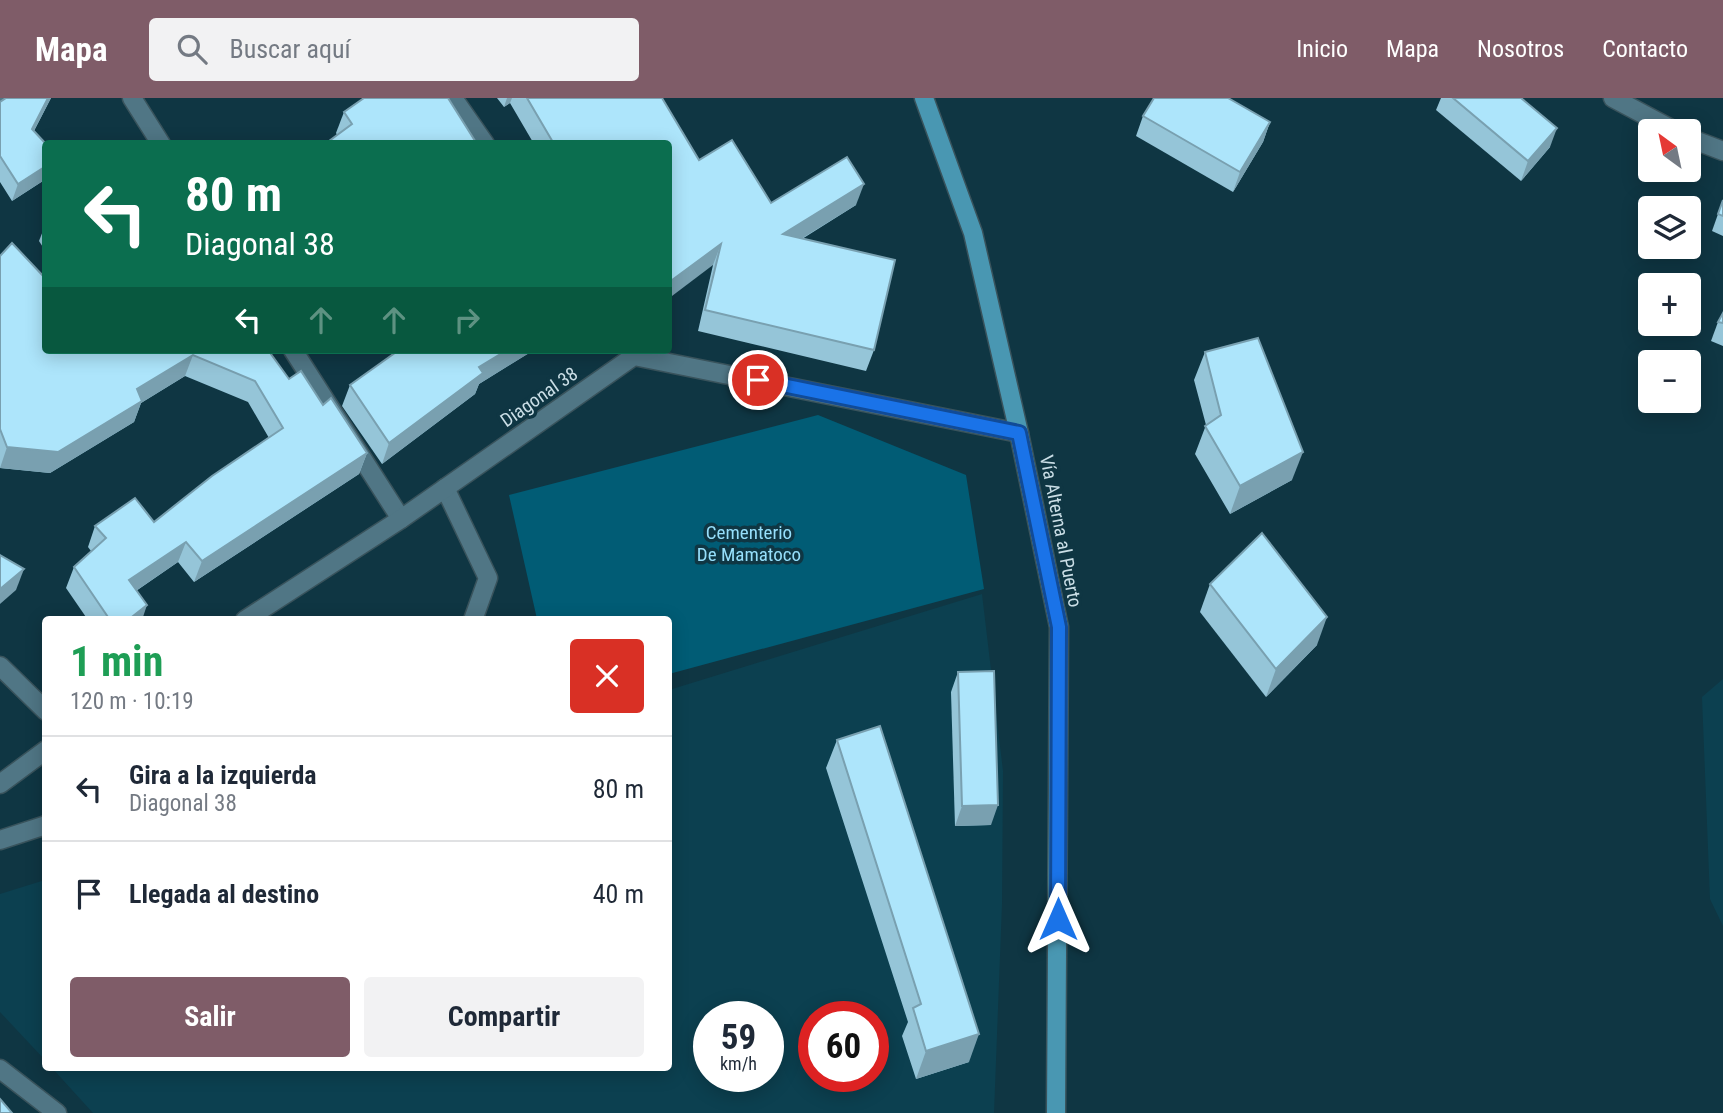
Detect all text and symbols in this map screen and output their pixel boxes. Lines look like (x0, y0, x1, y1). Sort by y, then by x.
search box (149, 18, 639, 81)
text: Mapa (35, 30, 107, 69)
icon: search (173, 30, 211, 68)
text: Buscar aquí (229, 34, 351, 64)
text: Inicio (1296, 35, 1348, 63)
text: Mapa (1386, 35, 1439, 63)
text: Nosotros (1477, 35, 1564, 63)
text: Contacto (1602, 35, 1688, 63)
north arrow (1638, 119, 1701, 182)
map controls (1638, 119, 1701, 413)
text: 80 m (185, 166, 282, 223)
icon: left (70, 168, 161, 259)
button: layers (1638, 196, 1701, 259)
text: Diagonal 38 (185, 225, 335, 263)
button: + (1638, 273, 1701, 336)
icon: left (229, 301, 267, 339)
icon: ahead (302, 301, 340, 339)
icon: ahead (375, 301, 413, 339)
icon: right (448, 301, 486, 339)
pin (728, 350, 788, 410)
button: − (1638, 350, 1701, 413)
icon: arrive (739, 361, 777, 399)
street label: Diagonal 38 (496, 362, 582, 432)
street label: Vía Alterna al Puerto (1035, 453, 1087, 609)
park label: Cementerio De Mamatoco (697, 521, 801, 566)
text: 1 min (70, 637, 163, 686)
button: close (570, 639, 644, 713)
text: 120 m · 10:19 (70, 688, 194, 715)
text: Gira a la izquierda (129, 760, 317, 790)
icon: left (70, 770, 108, 808)
text: 80 m (593, 774, 644, 804)
text: Diagonal 38 (129, 790, 237, 817)
icon: arrive (70, 875, 108, 913)
text: Llegada al destino (129, 879, 319, 909)
text: 40 m (593, 879, 644, 909)
position arrow (1021, 882, 1095, 956)
button: Salir (70, 977, 350, 1057)
button: Compartir (364, 977, 644, 1057)
speed limit sign: 60 (798, 1001, 889, 1092)
text: 59 (721, 1017, 756, 1058)
text: km/h (720, 1053, 757, 1074)

